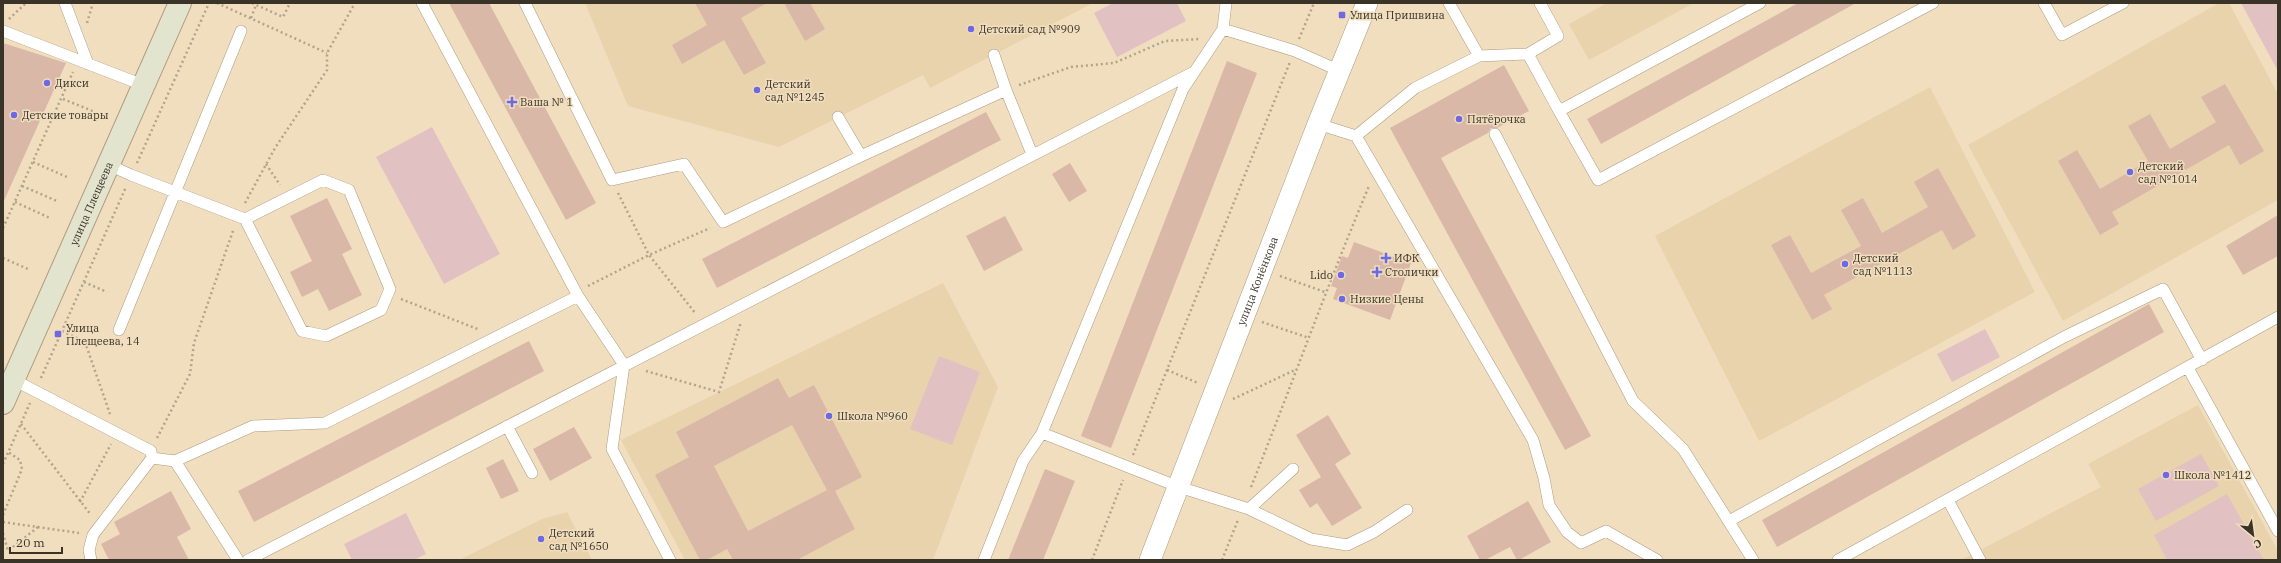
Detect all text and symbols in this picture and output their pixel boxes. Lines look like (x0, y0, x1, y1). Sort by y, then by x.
place label: Улица Пришвина (1350, 8, 1445, 22)
marker: Улица Пришвина (1337, 10, 1347, 20)
place label: Детский сад №909 (979, 22, 1080, 36)
marker: Детский сад №909 (966, 24, 976, 34)
place label: Дикси (55, 76, 89, 90)
place label: Детский сад №1245 (765, 77, 825, 104)
marker: Дикси (42, 78, 52, 88)
marker: Детский сад №1245 (752, 85, 762, 95)
place label: Ваша № 1 (520, 95, 573, 109)
marker: Ваша № 1 (507, 97, 517, 107)
place label: Детские товары (22, 108, 109, 122)
marker: Детские товары (9, 110, 19, 120)
place label: Пятёрочка (1467, 112, 1526, 126)
marker: Пятёрочка (1454, 114, 1464, 124)
place label: Детский сад №1014 (2138, 159, 2198, 186)
street label: улица Плещеева (67, 160, 116, 248)
marker: Детский сад №1014 (2125, 167, 2135, 177)
street label: улица Конёнкова (1234, 235, 1281, 327)
place label: ИФК (1394, 251, 1420, 265)
place label: Детский сад №1113 (1853, 251, 1913, 278)
marker: ИФК (1381, 253, 1391, 263)
marker: Детский сад №1113 (1840, 259, 1850, 269)
place label: Столички (1385, 265, 1438, 279)
marker: Столички (1372, 267, 1382, 277)
place label: Lido (1310, 268, 1333, 282)
marker: Lido (1336, 270, 1346, 280)
place label: Низкие Цены (1350, 292, 1424, 306)
marker: Низкие Цены (1337, 294, 1347, 304)
place label: Улица Плещеева, 14 (66, 321, 140, 348)
marker: Улица Плещеева, 14 (53, 329, 63, 339)
place label: Школа №960 (837, 409, 908, 423)
marker: Школа №960 (824, 411, 834, 421)
place label: Школа №1412 (2174, 468, 2251, 482)
marker: Школа №1412 (2161, 470, 2171, 480)
north arrow (2233, 515, 2273, 555)
place label: Детский сад №1650 (549, 526, 609, 553)
scale bar (10, 529, 62, 555)
marker: Детский сад №1650 (536, 534, 546, 544)
text: 20 m (16, 535, 45, 550)
text: С (2251, 536, 2264, 552)

